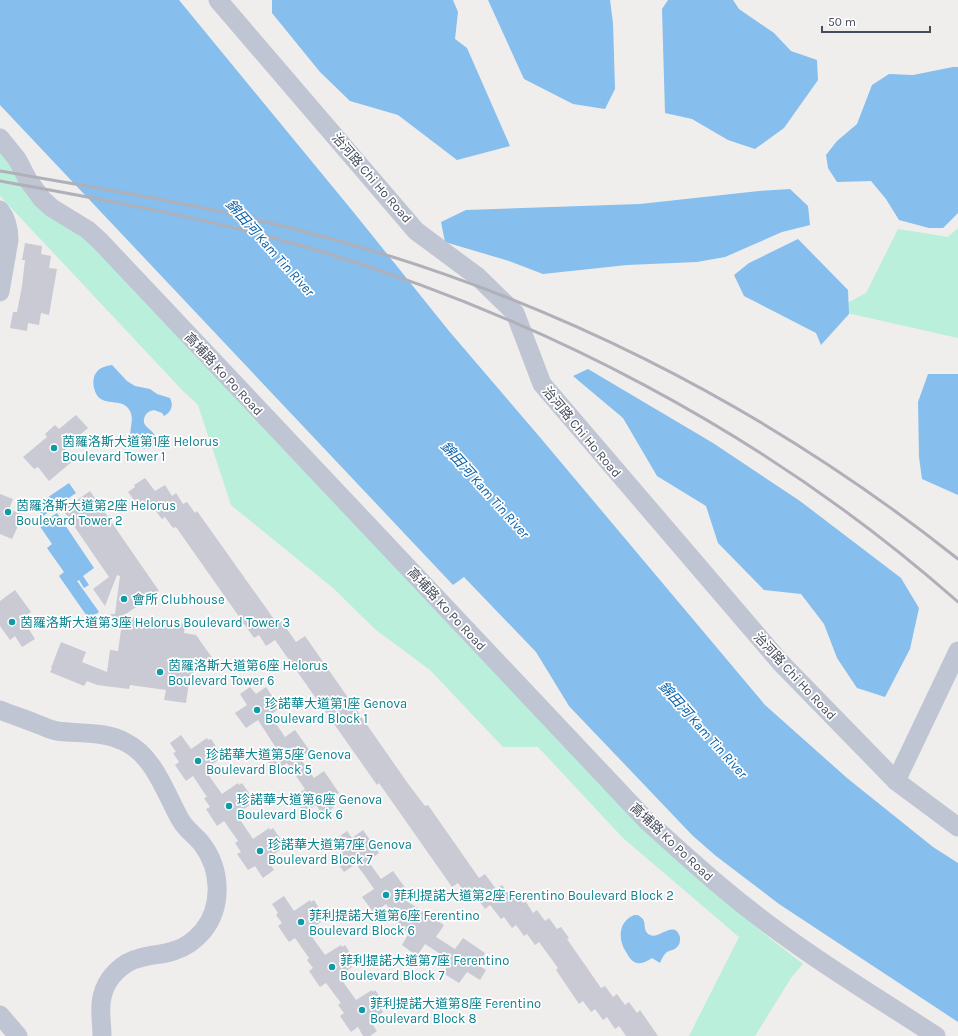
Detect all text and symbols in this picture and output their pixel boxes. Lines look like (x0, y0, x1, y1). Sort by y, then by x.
scale bar (822, 8, 930, 34)
text: 50 m (828, 15, 856, 29)
street label: 治河路 Chi Ho Road (329, 130, 415, 226)
water label: 錦田河 Kam Tin River (222, 196, 319, 301)
street label: 高埔路 Ko Po Road (182, 330, 266, 418)
street label: 治河路 Chi Ho Road (540, 384, 624, 480)
place label: 茵羅洛斯大道第1座 Helorus Boulevard Tower 1 (62, 434, 219, 464)
water label: 錦田河 Kam Tin River (437, 438, 534, 543)
marker: 茵羅洛斯大道第1座 Helorus Boulevard Tower 1 (49, 443, 59, 453)
place label: 茵羅洛斯大道第2座 Helorus Boulevard Tower 2 (16, 498, 176, 528)
marker: 茵羅洛斯大道第2座 Helorus Boulevard Tower 2 (3, 507, 13, 517)
street label: 高埔路 Ko Po Road (405, 565, 489, 653)
place label: 會所 Clubhouse (132, 592, 225, 607)
marker: 會所 Clubhouse (119, 594, 129, 604)
place label: 茵羅洛斯大道第3座 Helorus Boulevard Tower 3 (20, 615, 290, 630)
marker: 茵羅洛斯大道第3座 Helorus Boulevard Tower 3 (7, 617, 17, 627)
street label: 治河路 Chi Ho Road (751, 629, 839, 723)
place label: 茵羅洛斯大道第6座 Helorus Boulevard Tower 6 (168, 658, 328, 688)
marker: 茵羅洛斯大道第6座 Helorus Boulevard Tower 6 (155, 667, 165, 677)
water label: 錦田河 Kam Tin River (655, 678, 752, 783)
place label: 珍諾華大道第1座 Genova Boulevard Block 1 (265, 696, 407, 726)
marker: 珍諾華大道第1座 Genova Boulevard Block 1 (252, 705, 262, 715)
place label: 珍諾華大道第5座 Genova Boulevard Block 5 (206, 747, 351, 777)
marker: 珍諾華大道第5座 Genova Boulevard Block 5 (193, 756, 203, 766)
place label: 珍諾華大道第6座 Genova Boulevard Block 6 (237, 792, 382, 822)
street label: 高埔路 Ko Po Road (628, 800, 716, 884)
marker: 珍諾華大道第6座 Genova Boulevard Block 6 (224, 801, 234, 811)
place label: 珍諾華大道第7座 Genova Boulevard Block 7 (268, 837, 412, 867)
marker: 珍諾華大道第7座 Genova Boulevard Block 7 (255, 846, 265, 856)
place label: 菲利提諾大道第2座 Ferentino Boulevard Block 2 (394, 888, 674, 903)
marker: 菲利提諾大道第2座 Ferentino Boulevard Block 2 (381, 890, 391, 900)
place label: 菲利提諾大道第6座 Ferentino Boulevard Block 6 (309, 908, 480, 938)
marker: 菲利提諾大道第6座 Ferentino Boulevard Block 6 (296, 917, 306, 927)
place label: 菲利提諾大道第7座 Ferentino Boulevard Block 7 (340, 953, 509, 983)
marker: 菲利提諾大道第7座 Ferentino Boulevard Block 7 (327, 962, 337, 972)
place label: 菲利提諾大道第8座 Ferentino Boulevard Block 8 (370, 996, 541, 1026)
marker: 菲利提諾大道第8座 Ferentino Boulevard Block 8 (357, 1005, 367, 1015)

